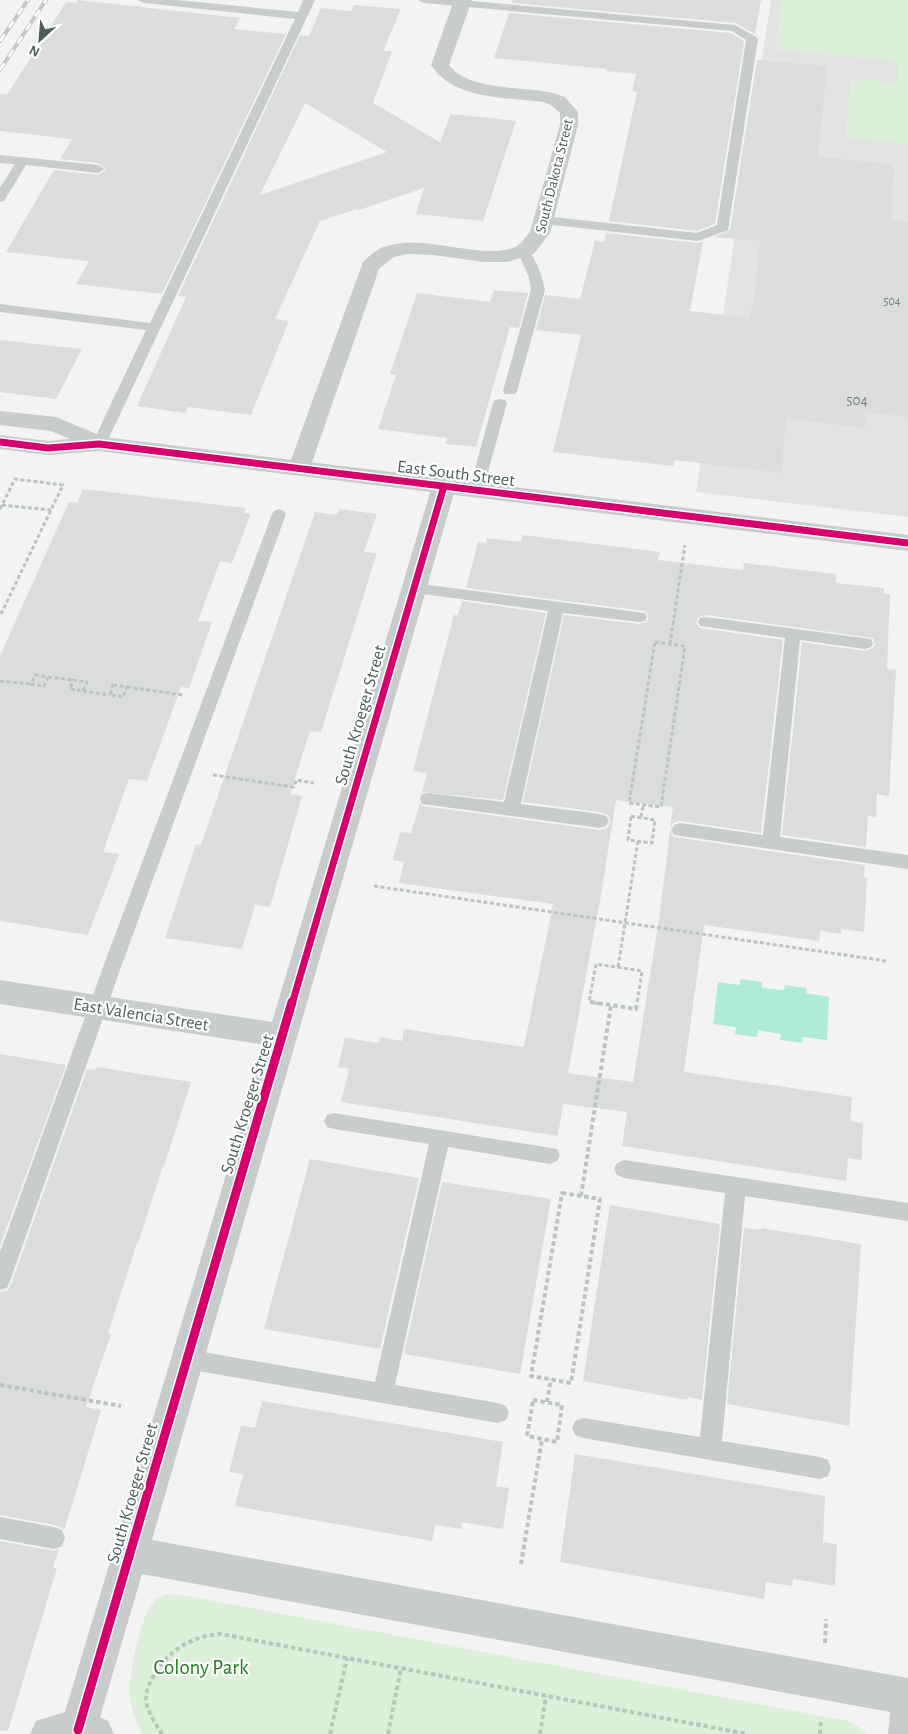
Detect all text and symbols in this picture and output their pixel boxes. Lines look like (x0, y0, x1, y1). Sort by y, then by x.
north arrow (15, 15, 65, 65)
text: N (27, 42, 42, 59)
street label: South Dakota Street (533, 117, 576, 235)
house number: 504 (883, 295, 901, 307)
house number: 504 (846, 393, 868, 408)
street label: East South Street (396, 458, 516, 490)
street label: South Kroeger Street (332, 643, 390, 787)
street label: East Valencia Street (72, 995, 210, 1035)
street label: South Kroeger Street (218, 1032, 278, 1176)
street label: South Kroeger Street (104, 1421, 162, 1565)
park label: Colony Park (153, 1657, 249, 1678)

